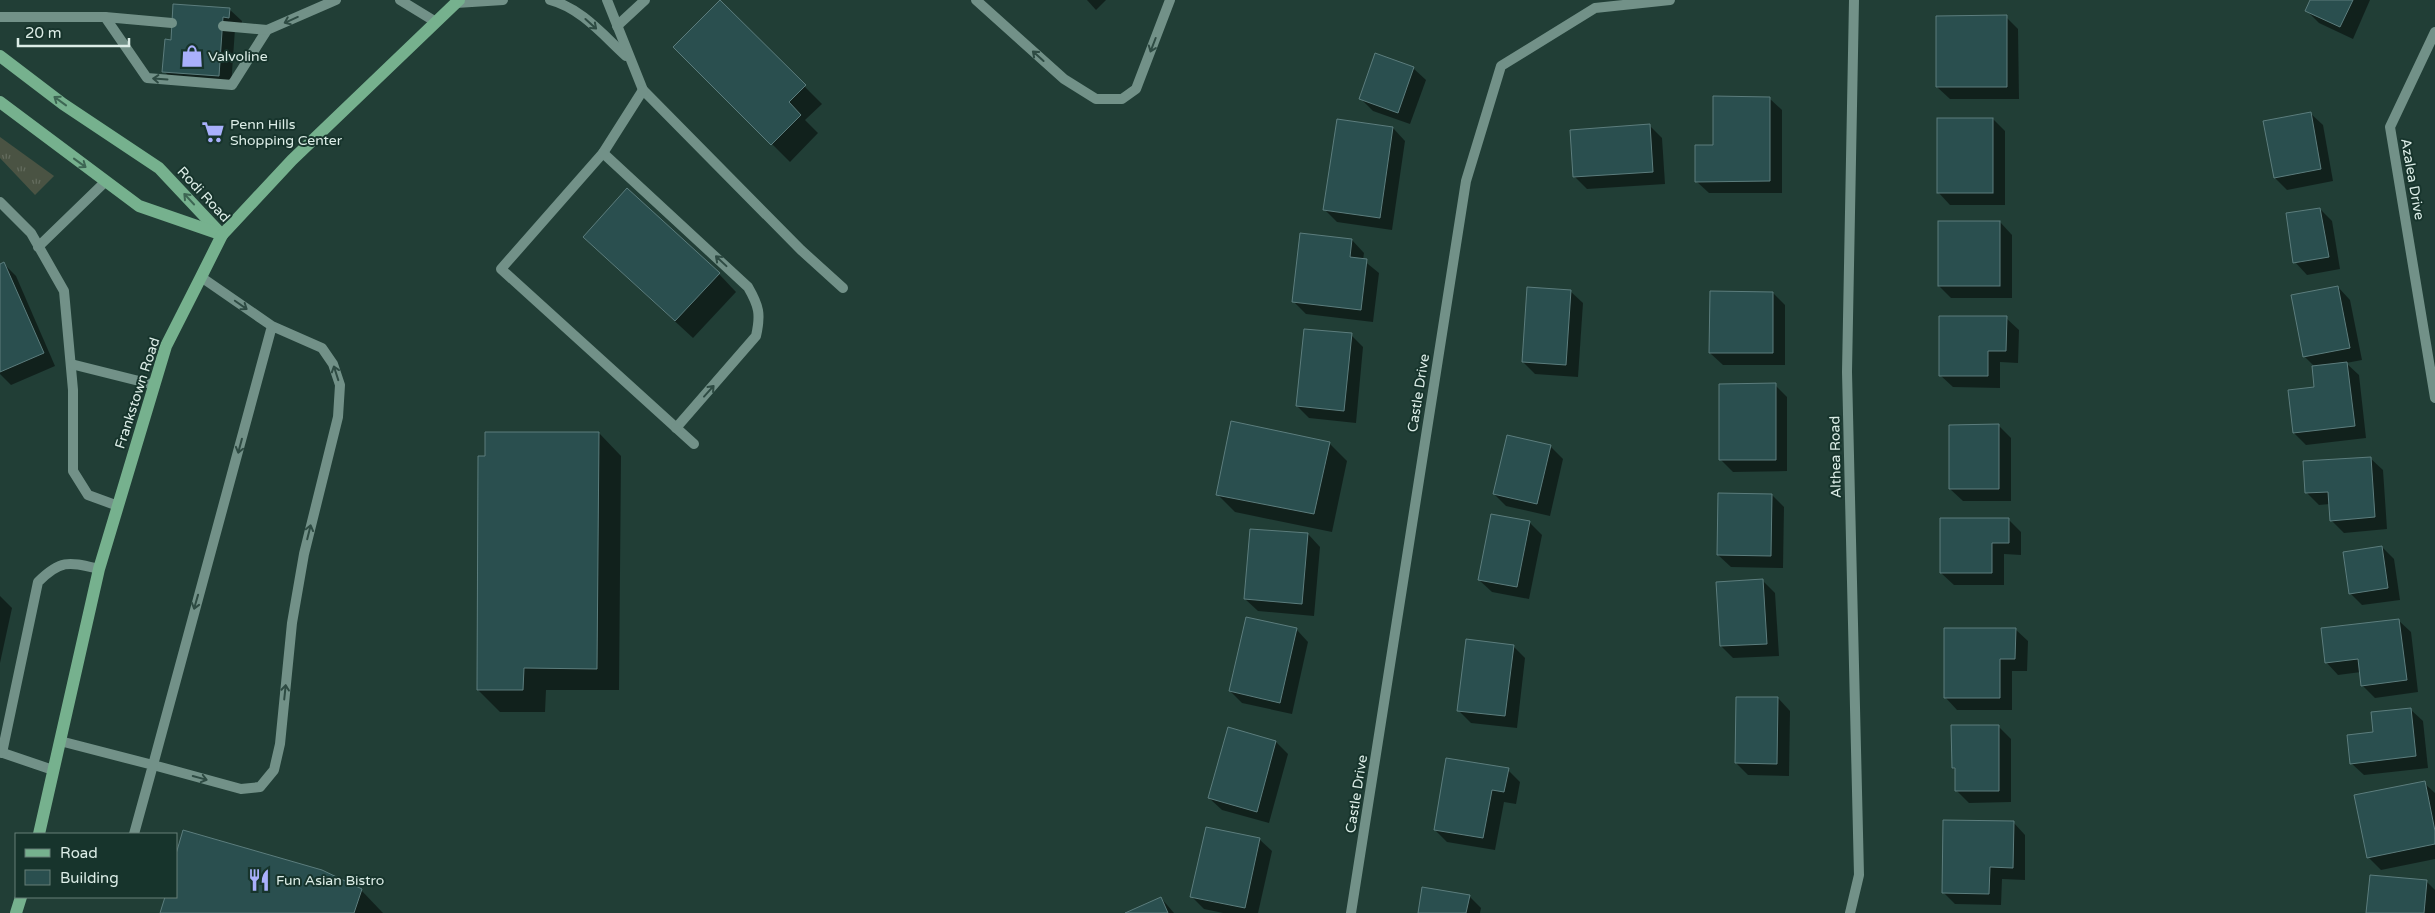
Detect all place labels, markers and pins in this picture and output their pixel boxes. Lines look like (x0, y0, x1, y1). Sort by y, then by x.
shop icon: Valvoline (179, 43, 205, 69)
place label: Valvoline (208, 48, 268, 65)
place label: Penn Hills Shopping Center (230, 116, 343, 149)
supermarket icon: Penn Hills Shopping Center (200, 119, 226, 145)
restaurant icon: Fun Asian Bistro (246, 867, 272, 893)
place label: Fun Asian Bistro (276, 872, 384, 889)

